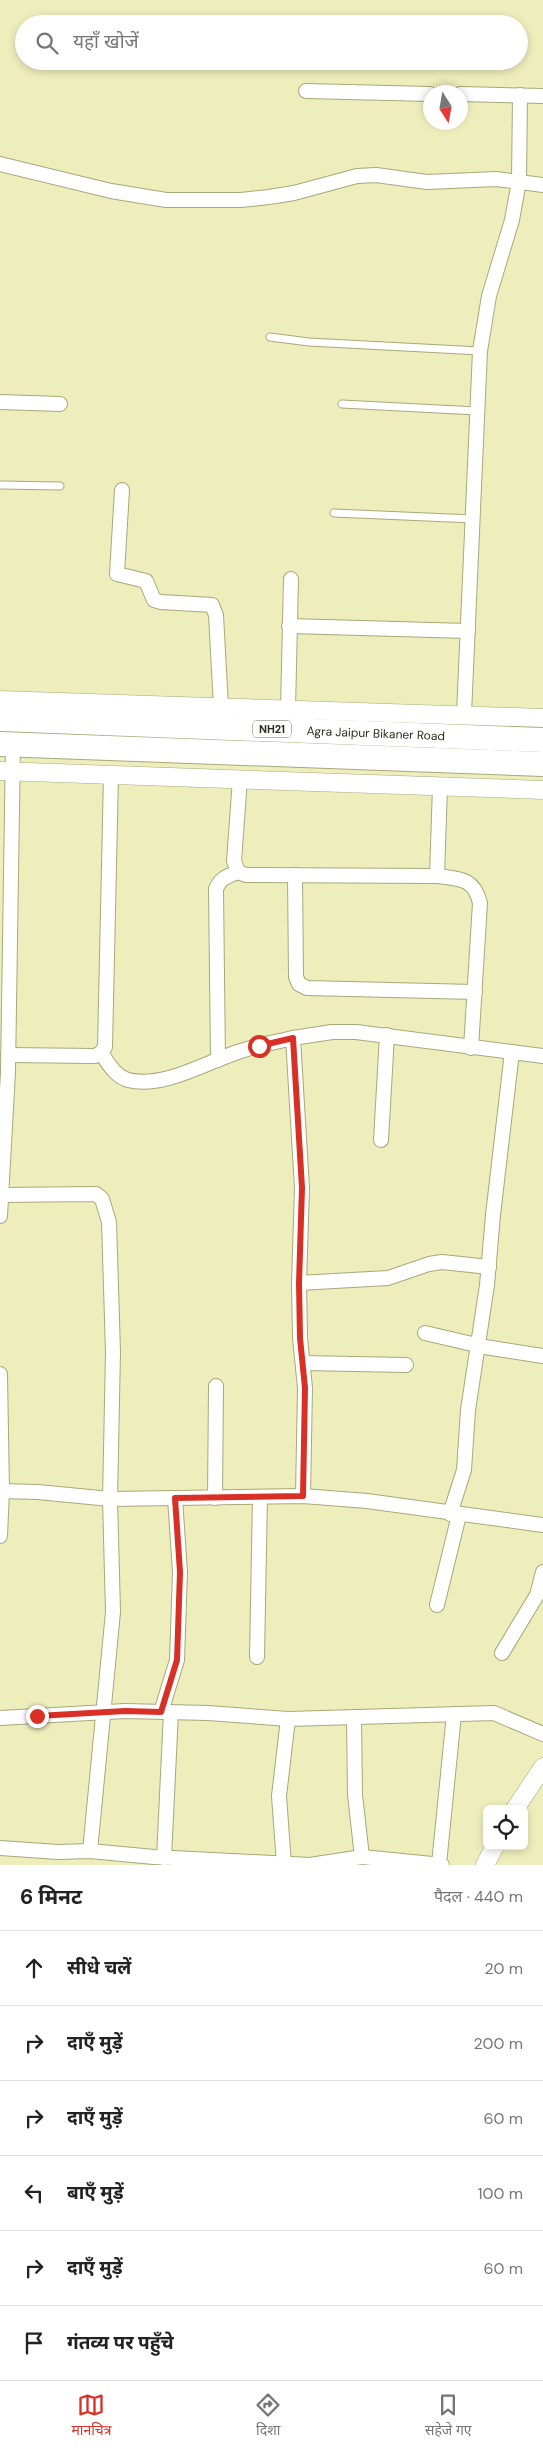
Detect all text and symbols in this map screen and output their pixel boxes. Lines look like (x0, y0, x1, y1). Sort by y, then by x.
search box (15, 15, 528, 70)
icon: search (33, 29, 61, 57)
text: यहाँ खोजें (73, 29, 139, 54)
north arrow (423, 85, 468, 130)
road number: NH21 (253, 721, 291, 738)
street label: Agra Jaipur Bikaner Road (306, 723, 445, 744)
route start (248, 1035, 271, 1058)
route end (26, 1705, 49, 1728)
map controls (483, 1805, 528, 1850)
button: locate (483, 1805, 528, 1850)
text: 6 मिनट (20, 1883, 82, 1911)
text: पैदल · 440 m (434, 1886, 523, 1907)
icon: ahead (20, 1954, 48, 1982)
text: सीधे चलें (67, 1955, 131, 1980)
text: 20 m (484, 1958, 523, 1979)
icon: right (20, 2029, 48, 2057)
text: दाएँ मुड़ें (67, 2030, 122, 2055)
text: 200 m (474, 2033, 523, 2054)
icon: right (20, 2104, 48, 2132)
text: दाएँ मुड़ें (67, 2105, 122, 2130)
text: 60 m (483, 2108, 523, 2129)
icon: left (20, 2179, 48, 2207)
text: बाएँ मुड़ें (67, 2180, 124, 2205)
text: 100 m (478, 2183, 523, 2204)
icon: right (20, 2254, 48, 2282)
text: दाएँ मुड़ें (67, 2255, 122, 2280)
text: 60 m (483, 2258, 523, 2279)
icon: arrive (20, 2329, 48, 2357)
text: गंतव्य पर पहुँचे (67, 2330, 174, 2355)
tab: मानचित्र (71, 2391, 111, 2441)
tab: दिशा (254, 2391, 282, 2441)
tab: सहेजे गए (425, 2391, 472, 2441)

